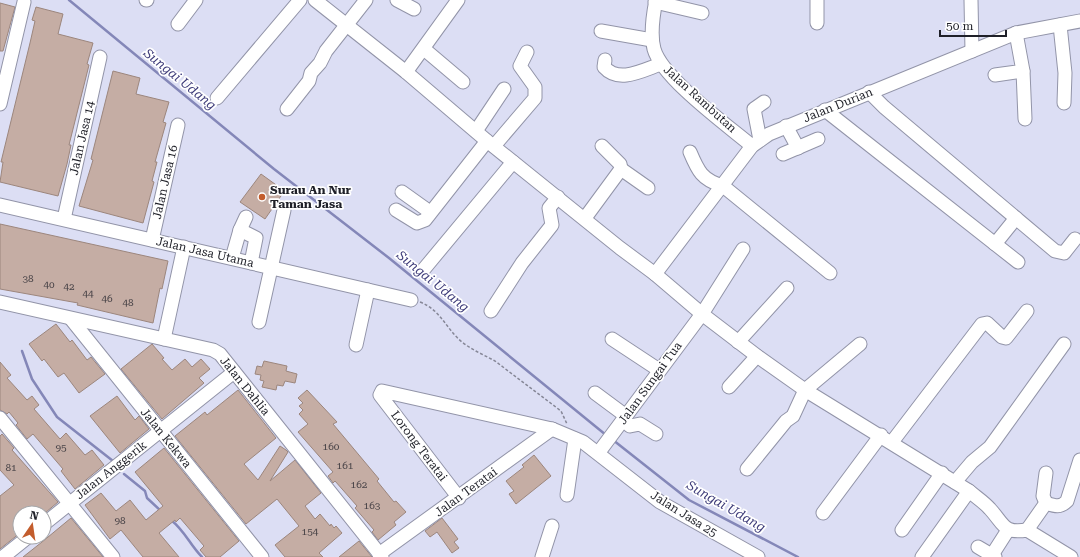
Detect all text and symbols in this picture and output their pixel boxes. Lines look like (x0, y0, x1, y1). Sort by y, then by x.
scale bar (940, 12, 1006, 38)
text: 50 m (946, 19, 973, 33)
water label: Sungai Udang (140, 45, 219, 113)
street label: Jalan Rambutan (661, 63, 740, 136)
street label: Jalan Durian (801, 85, 875, 125)
street label: Jalan Jasa 14 (67, 99, 97, 176)
street label: Jalan Jasa 16 (150, 143, 180, 220)
place label: Surau An Nur Taman Jasa (270, 183, 352, 211)
marker: Surau An Nur Taman Jasa (257, 192, 267, 202)
street label: Jalan Jasa Utama (155, 234, 256, 270)
water label: Sungai Udang (393, 247, 472, 315)
house number: 38 (22, 273, 34, 284)
house number: 40 (43, 279, 55, 290)
house number: 42 (63, 281, 75, 292)
house number: 44 (82, 288, 94, 299)
house number: 46 (101, 293, 113, 304)
house number: 48 (122, 297, 134, 308)
street label: Jalan Sungai Tua (615, 339, 685, 427)
street label: Jalan Dahlia (217, 354, 273, 419)
street label: Jalan Kekwa (138, 405, 195, 471)
street label: Lorong Teratai (388, 408, 450, 484)
street label: Jalan Anggerik (73, 438, 150, 502)
house number: 160 (323, 441, 340, 452)
house number: 95 (55, 442, 67, 453)
house number: 161 (337, 460, 354, 471)
house number: 81 (5, 462, 17, 473)
street label: Jalan Teratai (432, 465, 500, 519)
water label: Sungai Udang (683, 477, 768, 535)
house number: 162 (351, 479, 368, 490)
street label: Jalan Jasa 25 (648, 488, 720, 540)
house number: 163 (364, 500, 381, 511)
north arrow (12, 505, 52, 545)
text: N (29, 508, 40, 523)
house number: 98 (114, 515, 126, 526)
house number: 154 (302, 526, 319, 537)

